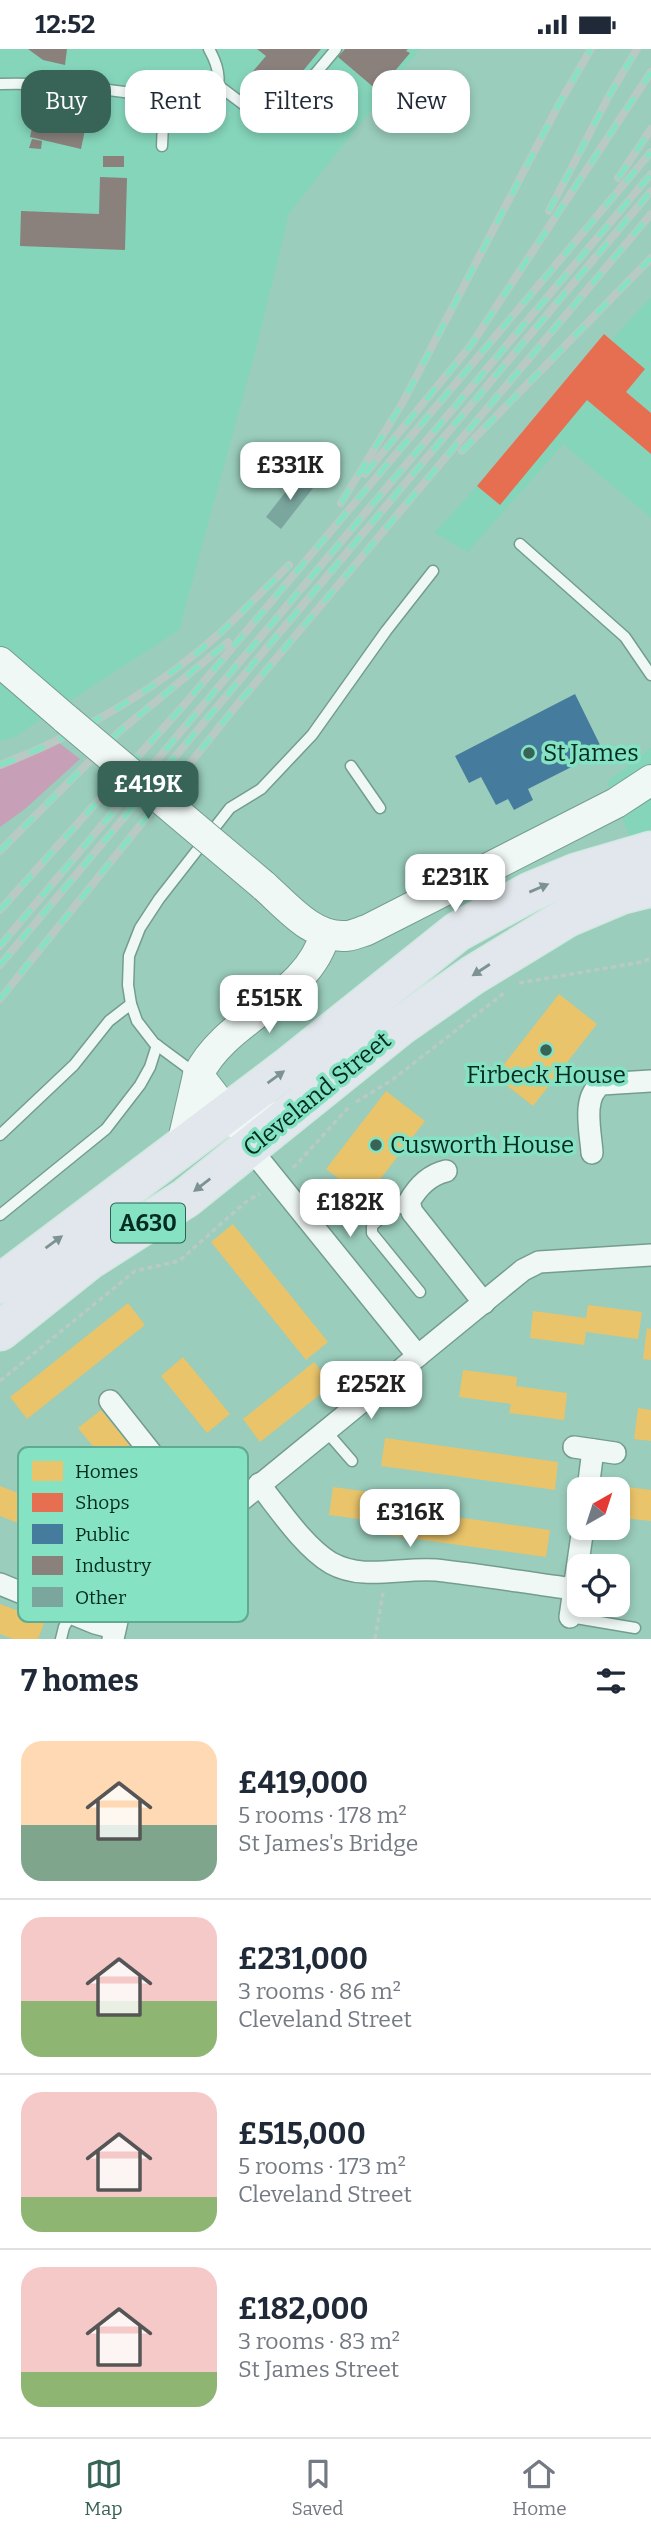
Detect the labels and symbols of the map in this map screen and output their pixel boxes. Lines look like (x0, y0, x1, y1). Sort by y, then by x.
pin: £331K (241, 442, 339, 502)
place label: St James (543, 739, 639, 767)
marker: St James (521, 745, 537, 761)
pin: £419K (99, 761, 197, 821)
pin: £231K (406, 855, 504, 914)
one-way arrow (529, 882, 550, 893)
one-way arrow (471, 964, 491, 977)
pin: £515K (220, 975, 318, 1035)
street label: Cleveland Street (238, 1026, 397, 1162)
marker: Firbeck House (538, 1042, 554, 1058)
place label: Firbeck House (466, 1061, 626, 1089)
one-way arrow (267, 1070, 285, 1084)
place label: Cusworth House (390, 1131, 574, 1159)
marker: Cusworth House (368, 1137, 384, 1153)
one-way arrow (193, 1178, 211, 1192)
pin: £182K (301, 1179, 399, 1239)
road number: A630 (111, 1203, 185, 1243)
one-way arrow (45, 1235, 63, 1249)
pin: £252K (322, 1361, 420, 1421)
legend (18, 1447, 248, 1622)
text: Homes (75, 1460, 138, 1483)
north arrow (567, 1477, 630, 1540)
pin: £316K (361, 1489, 459, 1549)
text: Shops (75, 1491, 130, 1514)
text: Public (75, 1523, 130, 1546)
text: Industry (75, 1554, 152, 1577)
text: Other (75, 1586, 127, 1609)

